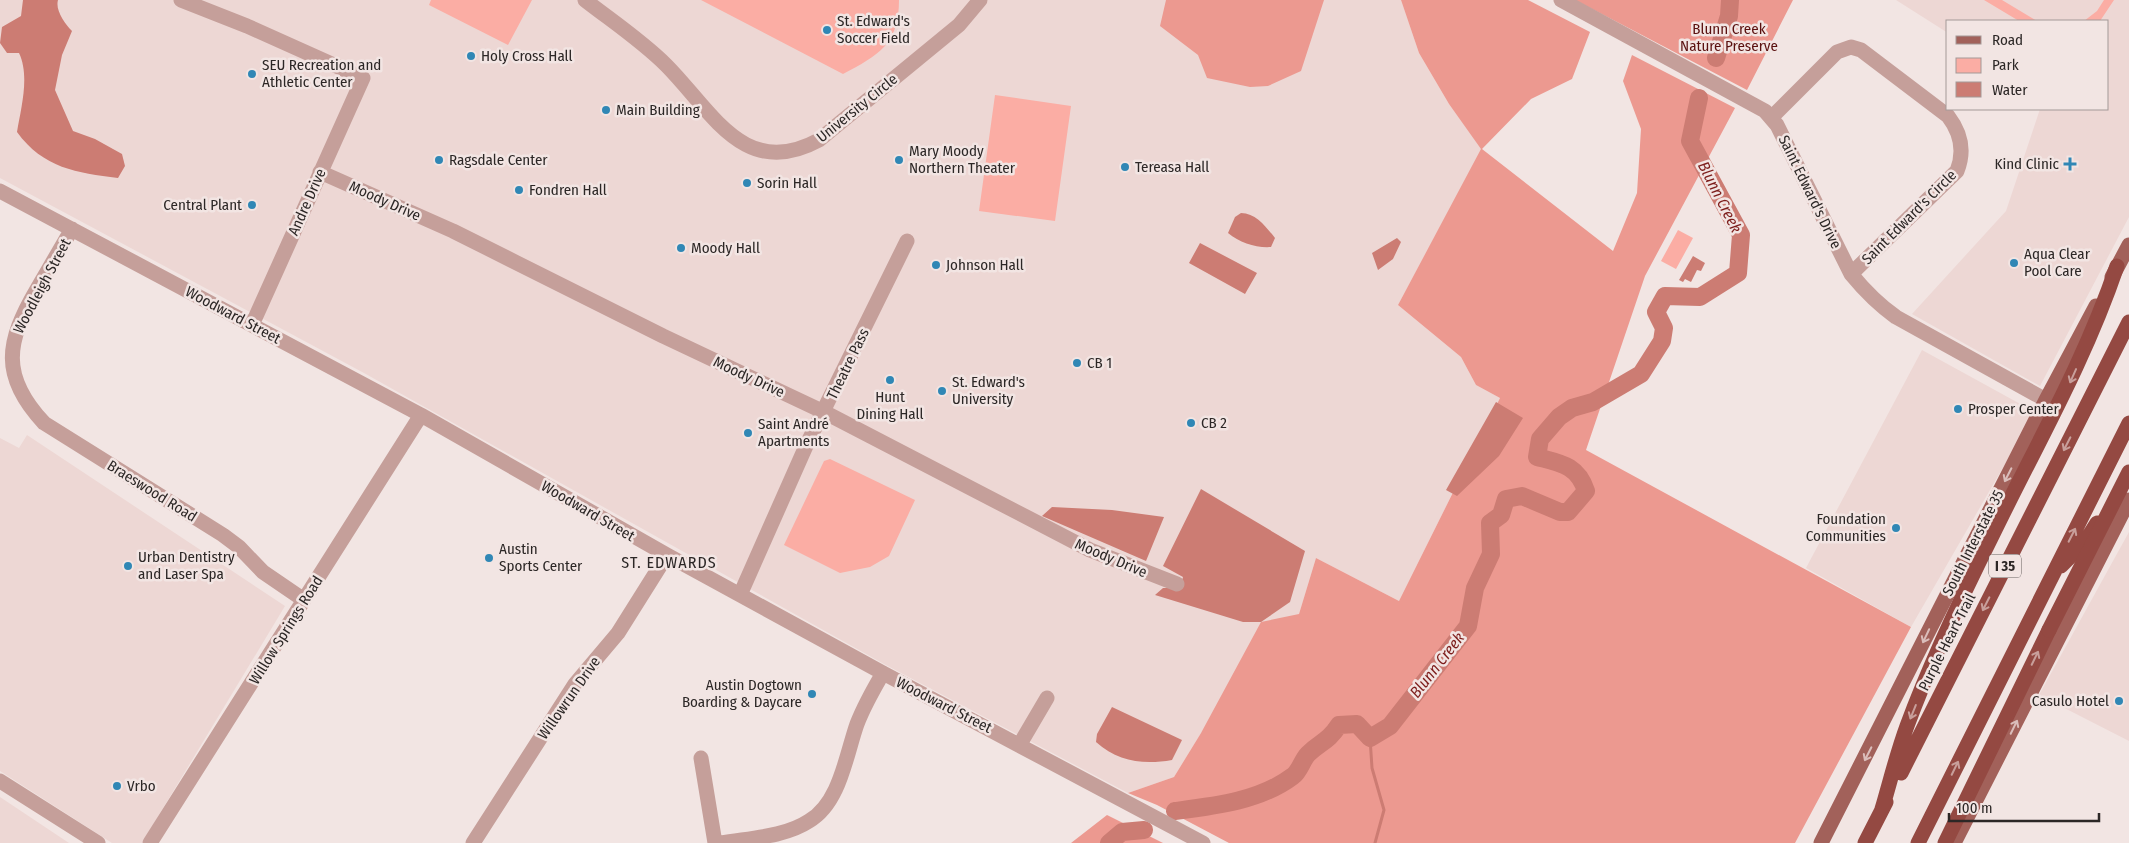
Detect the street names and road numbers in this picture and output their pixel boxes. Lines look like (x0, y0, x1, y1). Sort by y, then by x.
street label: University Circle (813, 70, 901, 146)
street label: Saint Edward's Drive (1775, 132, 1845, 252)
street label: Andre Drive (284, 166, 330, 238)
street label: Saint Edward's Circle (1858, 166, 1960, 268)
street label: Moody Drive (346, 177, 424, 225)
street label: Woodleigh Street (9, 235, 75, 337)
street label: Woodward Street (182, 282, 284, 348)
street label: Theatre Pass (823, 325, 873, 403)
street label: Moody Drive (711, 353, 787, 401)
street label: Braeswood Road (104, 456, 200, 526)
street label: Woodward Street (538, 477, 638, 545)
street label: South Interstate 35 (1939, 487, 2007, 599)
street label: Moody Drive (1072, 535, 1150, 581)
road number: I 35 (1989, 554, 2021, 578)
street label: Willow Springs Road (245, 572, 327, 688)
street label: Purple Heart Trail (1915, 590, 1979, 694)
street label: Willowrun Drive (534, 653, 604, 743)
street label: Woodward Street (893, 673, 995, 737)

